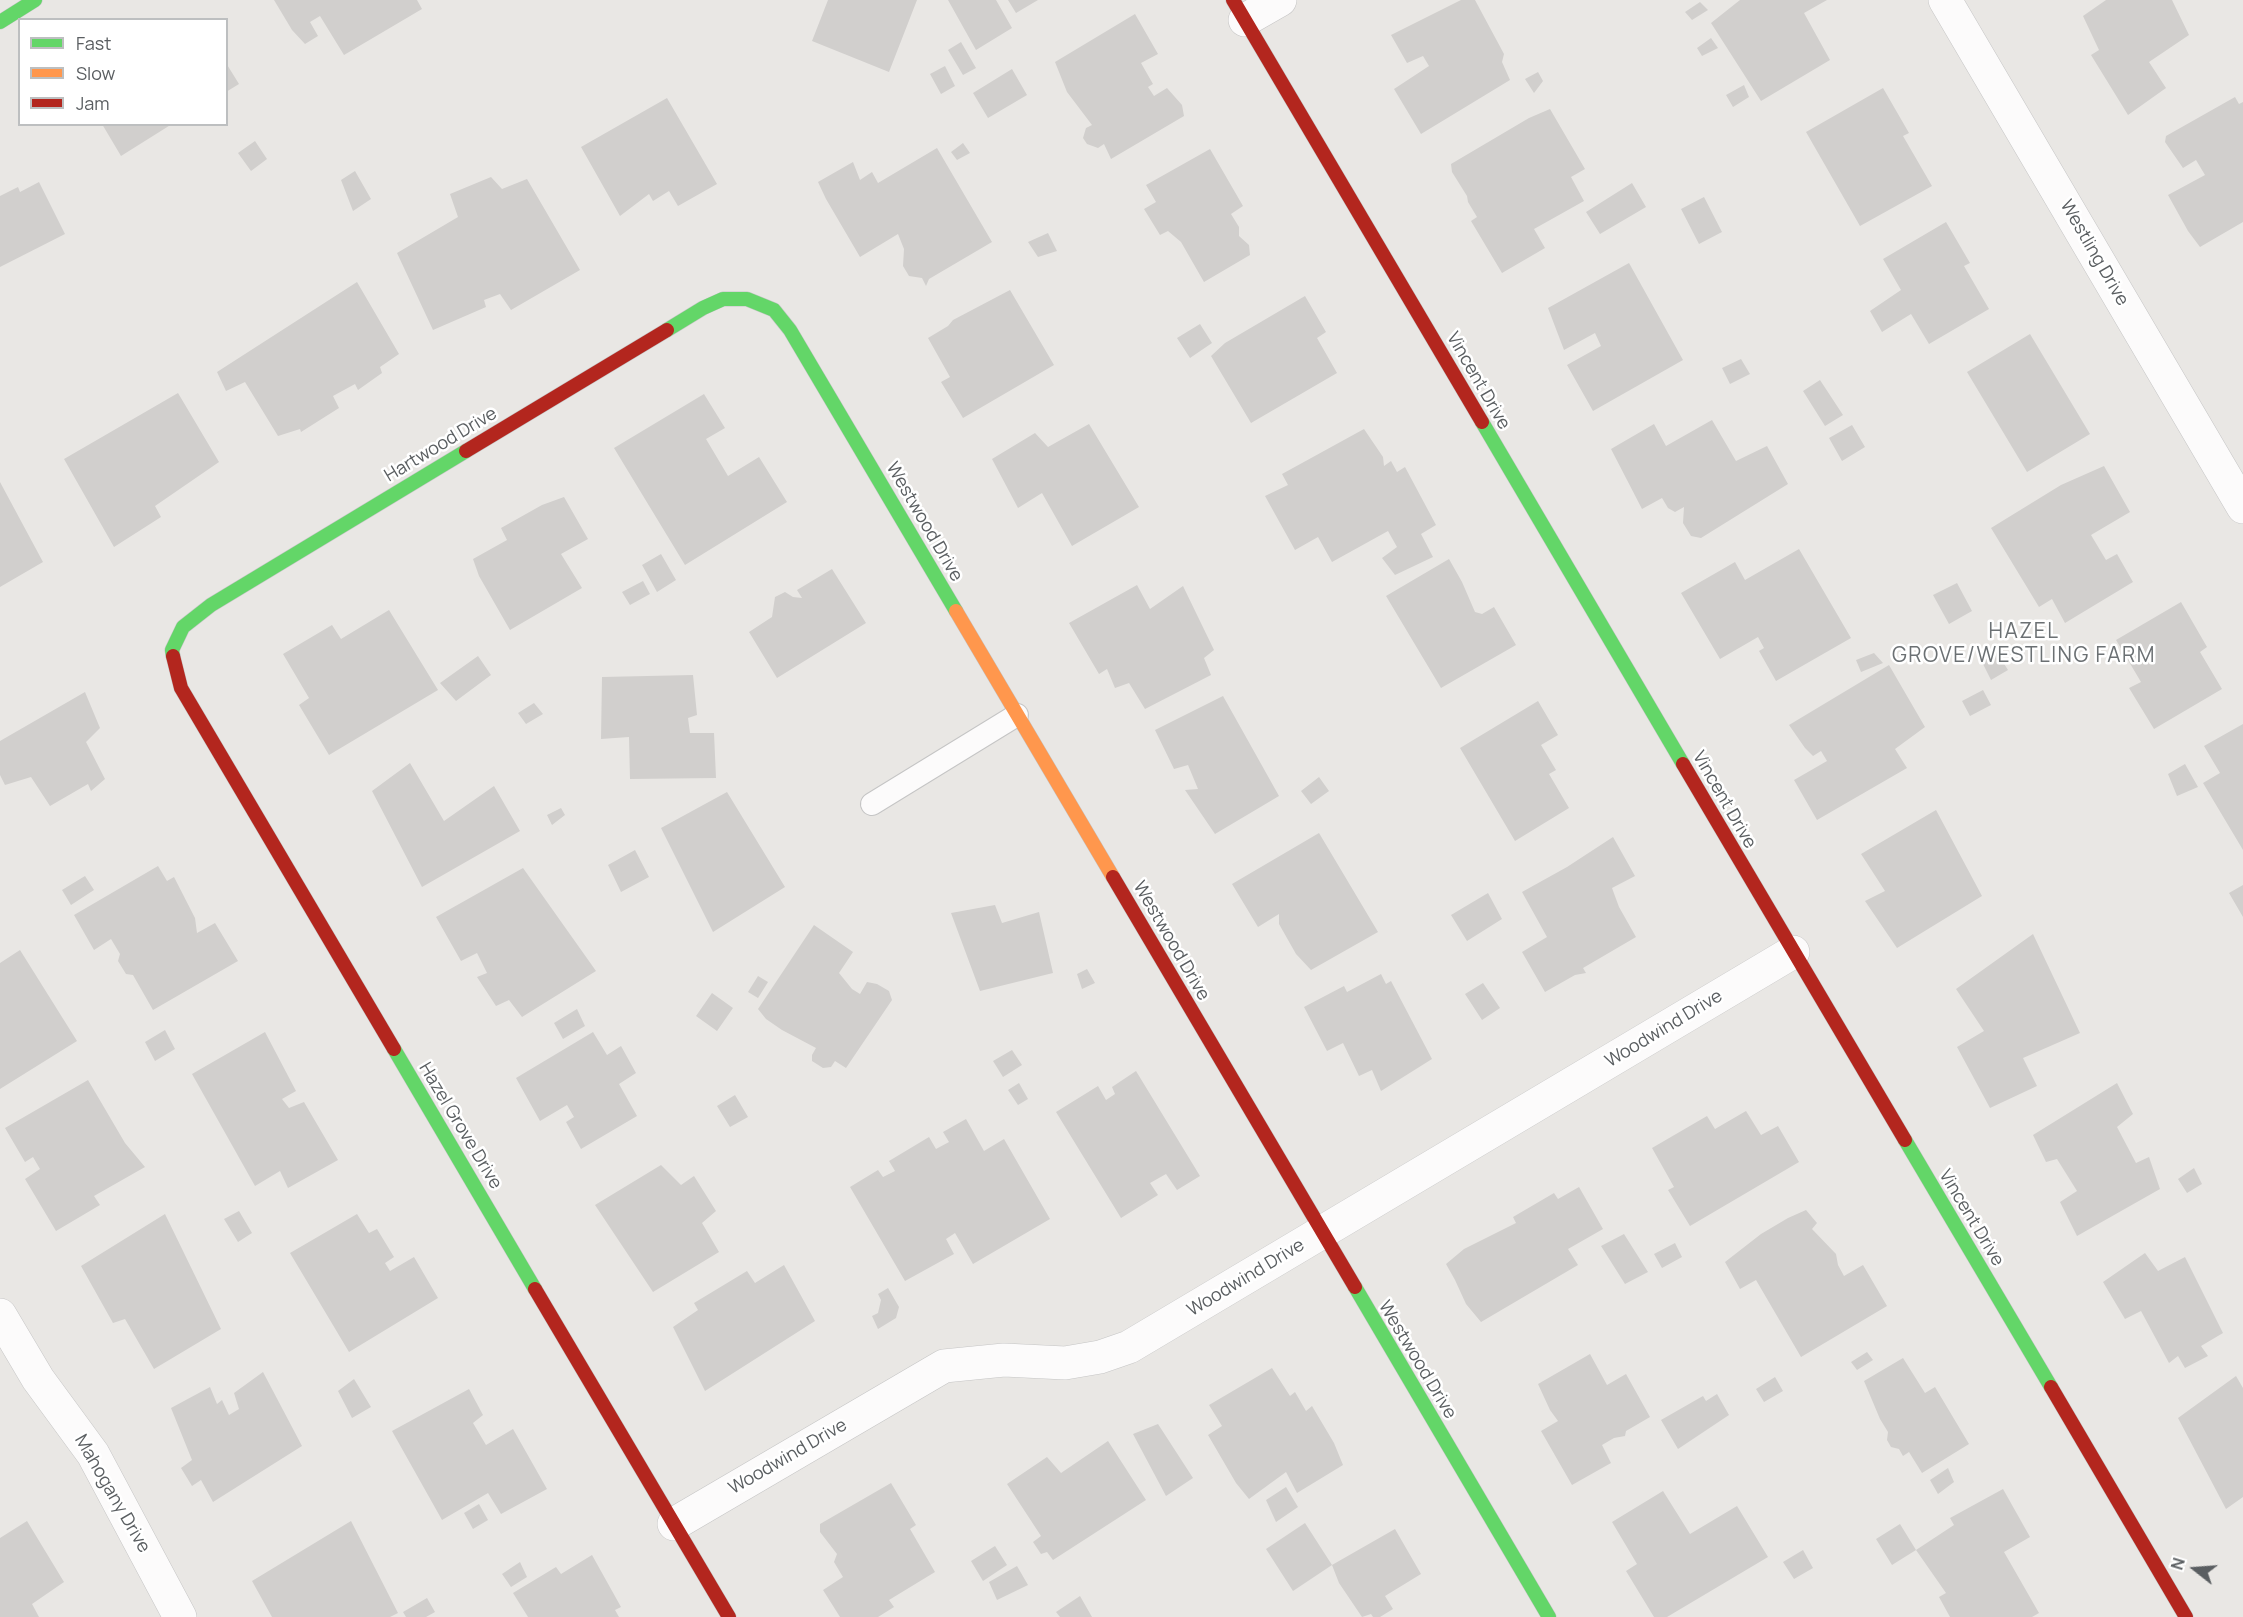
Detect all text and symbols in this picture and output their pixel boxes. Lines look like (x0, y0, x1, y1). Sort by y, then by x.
legend (18, 18, 228, 126)
text: Fast (76, 31, 111, 55)
text: Slow (76, 61, 115, 85)
text: Jam (76, 91, 110, 115)
street label: Westling Drive (2055, 196, 2133, 310)
street label: Vincent Drive (1441, 328, 1515, 434)
street label: Hartwood Drive (381, 403, 501, 487)
street label: Westwood Drive (881, 459, 967, 585)
district label: HAZEL GROVE/WESTLING FARM (1892, 619, 2156, 669)
street label: Vincent Drive (1687, 747, 1761, 853)
street label: Westwood Drive (1128, 878, 1214, 1004)
street label: Woodwind Drive (1602, 986, 1726, 1072)
street label: Hazel Grove Drive (414, 1059, 506, 1193)
street label: Vincent Drive (1934, 1166, 2008, 1270)
street label: Woodwind Drive (1184, 1235, 1308, 1321)
street label: Westwood Drive (1373, 1297, 1461, 1423)
street label: Woodwind Drive (725, 1414, 851, 1500)
street label: Mahogany Drive (69, 1431, 155, 1557)
north arrow (2165, 1539, 2225, 1599)
text: N (2166, 1555, 2190, 1572)

